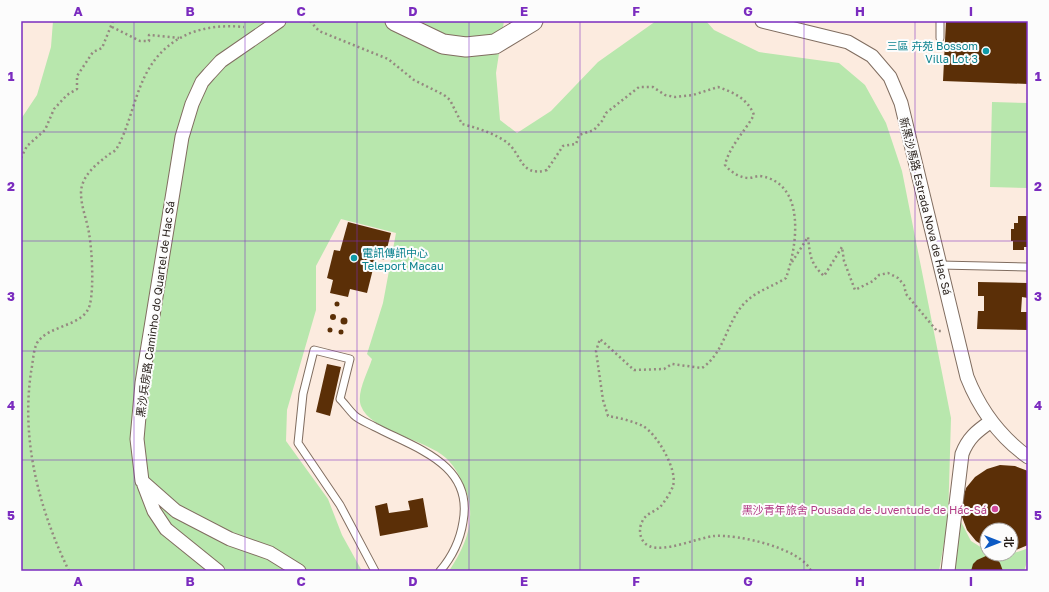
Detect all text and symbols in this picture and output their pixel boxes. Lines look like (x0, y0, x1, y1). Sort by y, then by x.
text: A (73, 3, 83, 19)
text: B (185, 3, 195, 19)
text: C (296, 3, 306, 19)
text: D (408, 3, 418, 19)
text: E (520, 3, 528, 19)
text: F (632, 3, 640, 19)
text: G (743, 3, 753, 19)
text: H (855, 3, 865, 19)
text: I (969, 3, 973, 19)
place label: 三區 卉苑 Bossom Villa Lot 3 (887, 39, 978, 65)
marker: 三區 卉苑 Bossom Villa Lot 3 (981, 46, 991, 56)
text: 1 (8, 68, 15, 84)
text: 1 (1035, 68, 1042, 84)
street label: 新黑沙馬路 Estrada Nova de Hac Sá (898, 116, 954, 296)
text: 2 (7, 178, 15, 194)
text: 2 (1034, 178, 1042, 194)
street label: 黑沙兵房路 Caminho do Quartel de Hac Sá (133, 200, 177, 418)
place label: 電訊傳訊中心 Teleport Macau (362, 246, 444, 272)
marker: 電訊傳訊中心 Teleport Macau (349, 253, 359, 263)
text: 3 (7, 288, 15, 304)
text: 3 (1034, 288, 1042, 304)
text: 4 (7, 397, 15, 413)
text: 4 (1034, 397, 1042, 413)
place label: 黑沙青年旅舍 Pousada de Juventude de Hác-Sá (742, 503, 987, 516)
marker: 黑沙青年旅舍 Pousada de Juventude de Hác-Sá (990, 504, 1000, 514)
text: 5 (7, 507, 15, 523)
text: 5 (1034, 507, 1042, 523)
north arrow (979, 522, 1019, 562)
text: 北 (1003, 537, 1016, 548)
text: A (73, 573, 83, 589)
text: B (185, 573, 195, 589)
text: C (296, 573, 306, 589)
text: D (408, 573, 418, 589)
text: E (520, 573, 528, 589)
text: F (632, 573, 640, 589)
text: G (743, 573, 753, 589)
text: H (855, 573, 865, 589)
text: I (969, 573, 973, 589)

